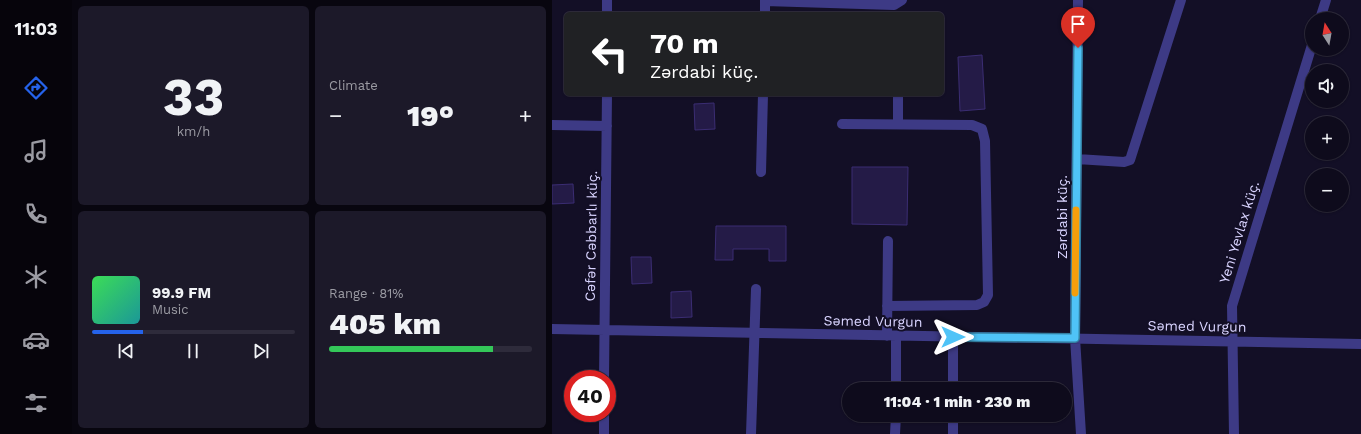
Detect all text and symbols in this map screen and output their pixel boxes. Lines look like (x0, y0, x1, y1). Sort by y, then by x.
pin (1061, 7.0, 1095, 48)
north arrow (1305, 12, 1349, 56)
map controls (1305, 12, 1349, 212)
icon: arrive (1067, 13, 1089, 35)
text: 11:03 (14, 18, 58, 39)
text: 70 m (650, 27, 719, 60)
icon: left (584, 28, 636, 80)
text: Zərdabi küç. (650, 61, 758, 82)
button: sound (1305, 64, 1349, 108)
text: 33 (163, 67, 224, 128)
icon: directions (22, 74, 50, 102)
text: Climate (329, 78, 378, 93)
text: 19° (407, 98, 454, 133)
text: − (329, 103, 342, 128)
text: + (519, 103, 532, 128)
button: + (1305, 116, 1349, 160)
text: km/h (177, 124, 210, 139)
icon: music (22, 137, 50, 165)
button: − (1305, 168, 1349, 212)
street label: Cəfər Cəbbarlı küç. (582, 170, 600, 302)
street label: Zərdabi küç. (1054, 175, 1070, 259)
street label: Yeni Yevlax küç. (1216, 179, 1262, 285)
icon: phone (22, 200, 50, 228)
icon: climate (22, 263, 50, 291)
text: 99.9 FM (152, 284, 211, 302)
text: Range · 81% (329, 286, 403, 301)
text: Music (152, 302, 189, 317)
text: 405 km (329, 306, 441, 341)
street label: Səmed Vurgun (823, 312, 923, 330)
position arrow (932, 316, 974, 358)
street label: Səmed Vurgun (1147, 317, 1247, 335)
icon: car (22, 326, 50, 354)
icon: previous (115, 340, 137, 362)
icon: pause (182, 340, 204, 362)
icon: next (250, 340, 272, 362)
speed limit sign: 40 (564, 370, 616, 422)
icon: filters (22, 389, 50, 417)
text: 11:04 · 1 min · 230 m (884, 393, 1030, 411)

